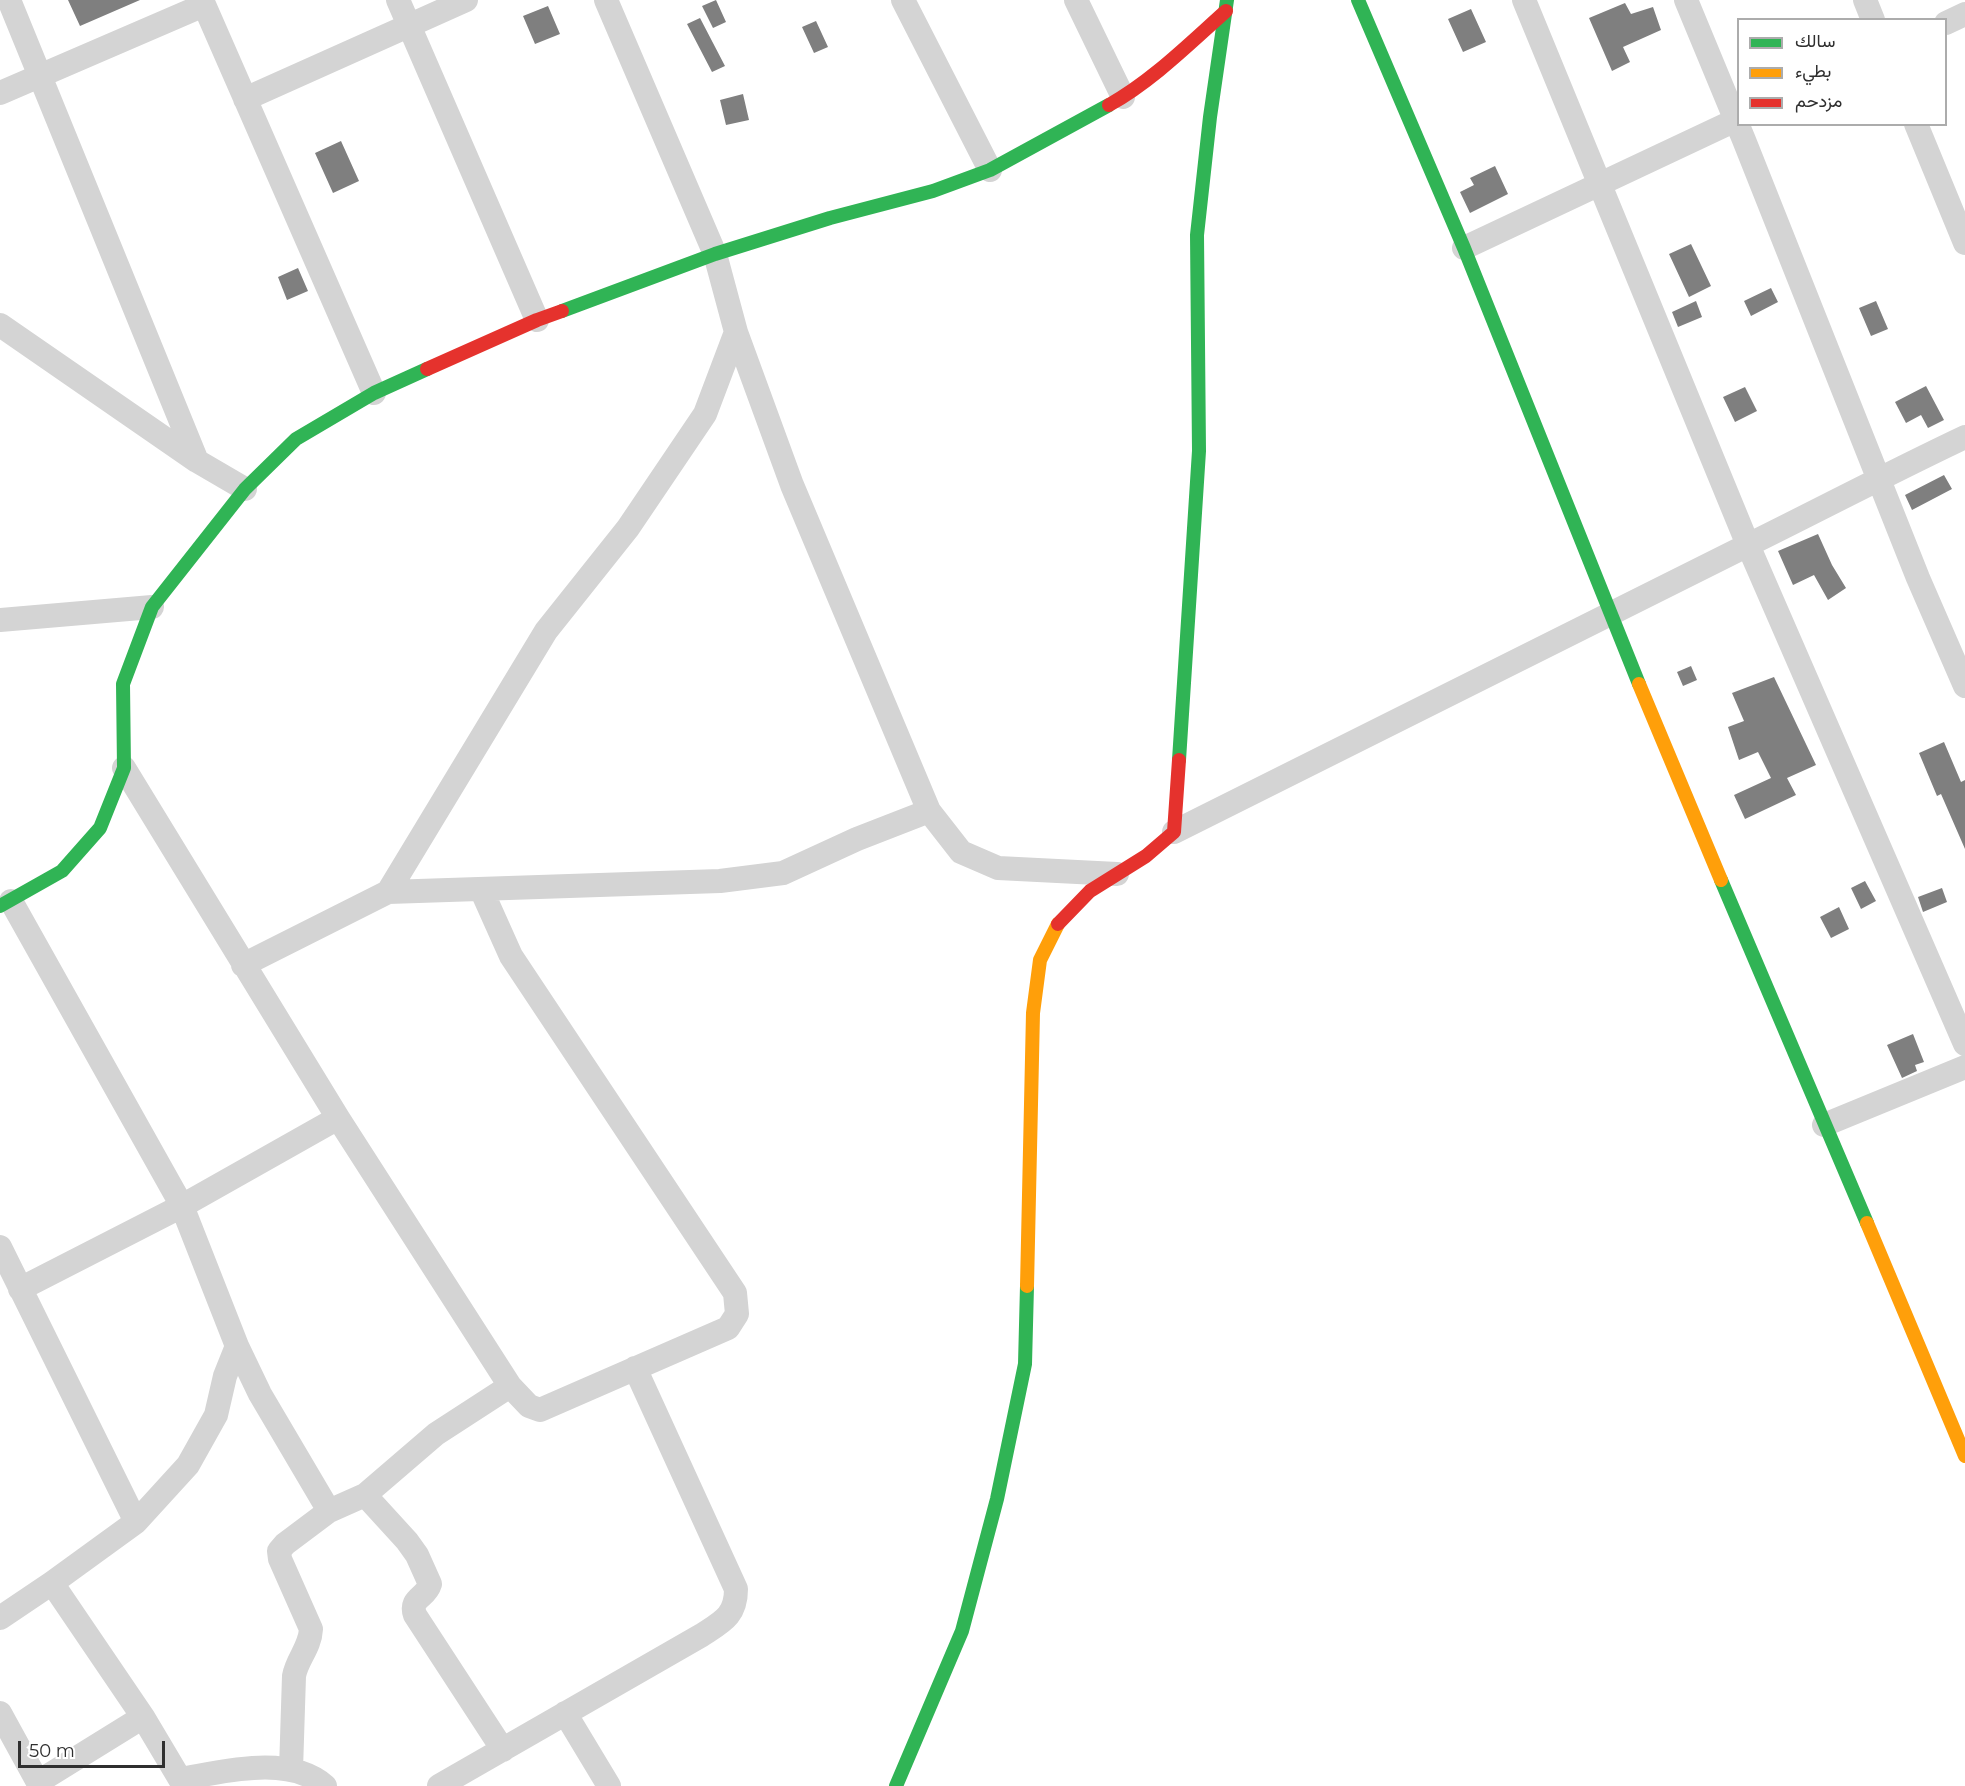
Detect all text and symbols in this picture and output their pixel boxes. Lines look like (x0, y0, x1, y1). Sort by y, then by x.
legend (1737, 18, 1947, 126)
text: سالك (1795, 30, 1835, 52)
text: بطيء (1795, 60, 1831, 82)
text: مزدحم (1795, 90, 1842, 112)
scale bar (21, 1729, 168, 1767)
text: 50 m (29, 1740, 75, 1762)

